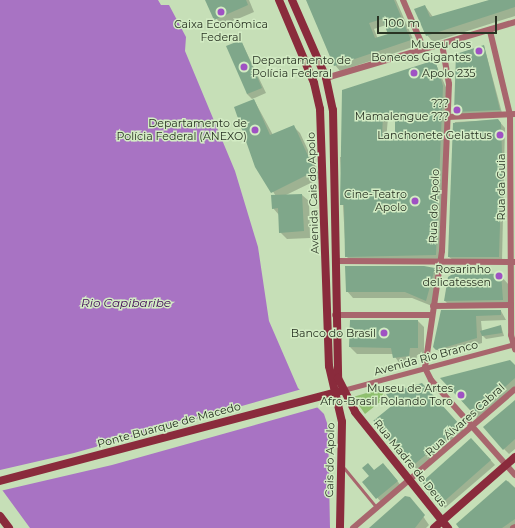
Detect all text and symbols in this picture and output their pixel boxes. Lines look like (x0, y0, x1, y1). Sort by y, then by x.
marker: Caixa Econômica Federal (216, 7, 226, 17)
scale bar (379, 8, 499, 34)
text: 100 m (384, 15, 420, 30)
place label: Caixa Econômica Federal (174, 18, 268, 44)
place label: Museu dos Bonecos Gigantes (371, 38, 471, 64)
marker: Museu dos Bonecos Gigantes (474, 46, 484, 56)
place label: Departamento de Polícia Federal (252, 54, 351, 80)
marker: Departamento de Polícia Federal (239, 62, 249, 72)
place label: Apolo 235 (422, 66, 476, 80)
marker: Apolo 235 (409, 68, 419, 78)
place label: ??? Mamalengue ??? (355, 97, 449, 123)
marker: ??? Mamalengue ??? (452, 105, 462, 115)
place label: Departamento de Polícia Federal (ANEXO) (117, 117, 247, 143)
marker: Departamento de Polícia Federal (ANEXO) (250, 125, 260, 135)
place label: Lanchonete Gelattus (377, 128, 492, 142)
marker: Lanchonete Gelattus (495, 130, 505, 140)
street label: Avenida Cais do Apolo (304, 132, 322, 254)
street label: Rua da Guia (494, 154, 508, 220)
street label: Rua do Apolo (426, 169, 442, 243)
place label: Cine-Teatro Apolo (344, 188, 407, 214)
marker: Cine-Teatro Apolo (410, 196, 420, 206)
place label: Rosarinho delicatessen (423, 263, 491, 289)
marker: Rosarinho delicatessen (494, 271, 504, 281)
water label: Rio Capibaribe (81, 296, 171, 310)
place label: Banco do Brasil (291, 326, 376, 340)
marker: Banco do Brasil (379, 328, 389, 338)
street label: Avenida Rio Branco (373, 338, 479, 378)
street label: Rua Álvares Cabral (423, 381, 507, 459)
place label: Museu de Artes Afro-Brasil Rolando Toro (320, 382, 453, 408)
marker: Museu de Artes Afro-Brasil Rolando Toro (456, 390, 466, 400)
street label: Ponte Buarque de Macedo (96, 400, 242, 450)
street label: Rua Madre de Deus (371, 417, 449, 509)
street label: Cais do Apolo (323, 423, 337, 497)

